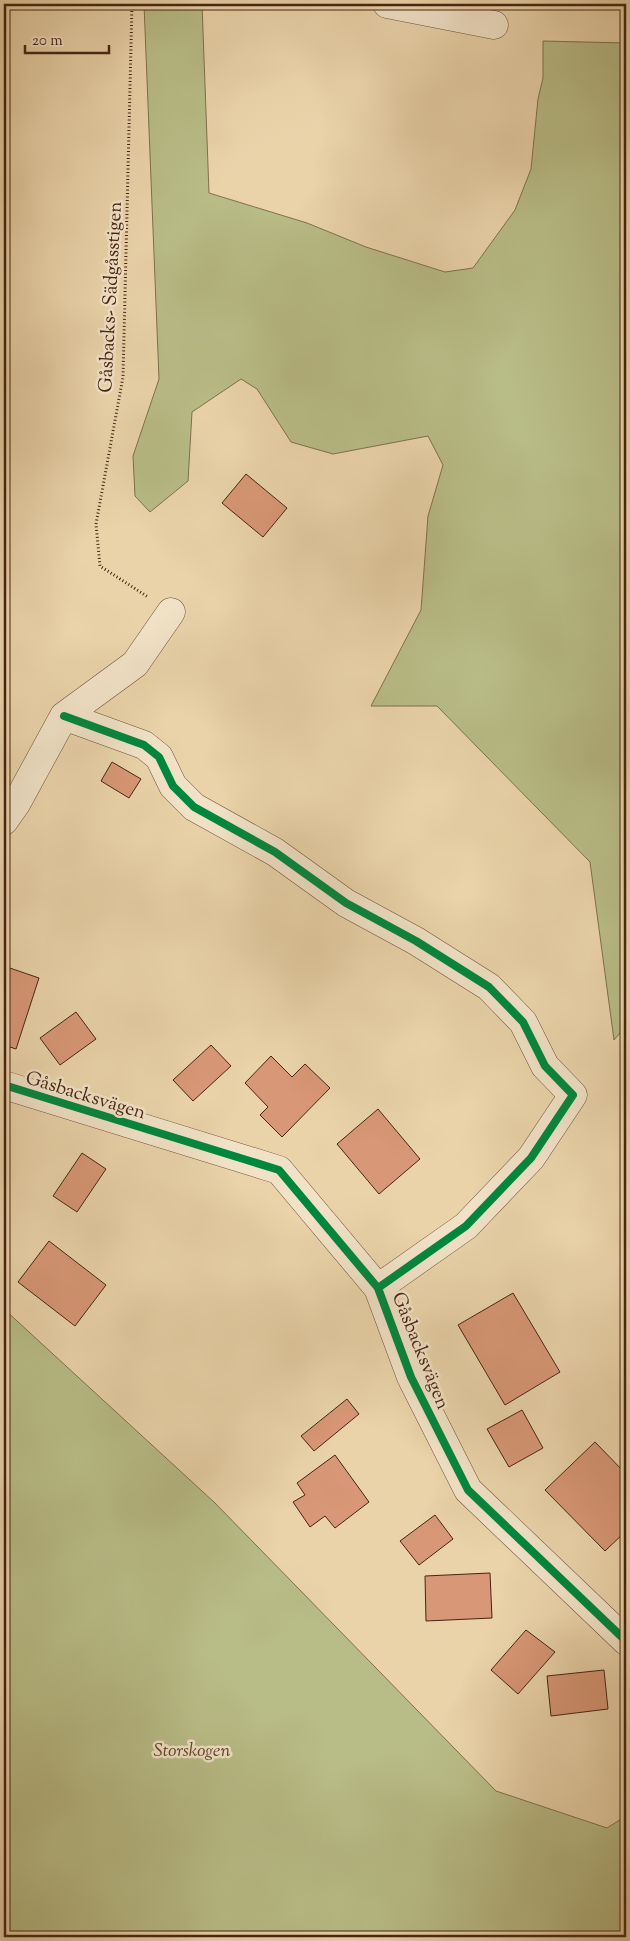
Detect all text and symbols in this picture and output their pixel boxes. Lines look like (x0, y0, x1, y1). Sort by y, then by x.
scale bar (25, 22, 109, 54)
text: 20 m (32, 31, 63, 52)
street label: Gåsbacks- Sädgåsstigen (93, 201, 130, 394)
street label: Gåsbacksvägen (22, 1065, 149, 1127)
street label: Gåsbacksvägen (384, 1288, 456, 1414)
park label: Storskogen (154, 1738, 230, 1765)

